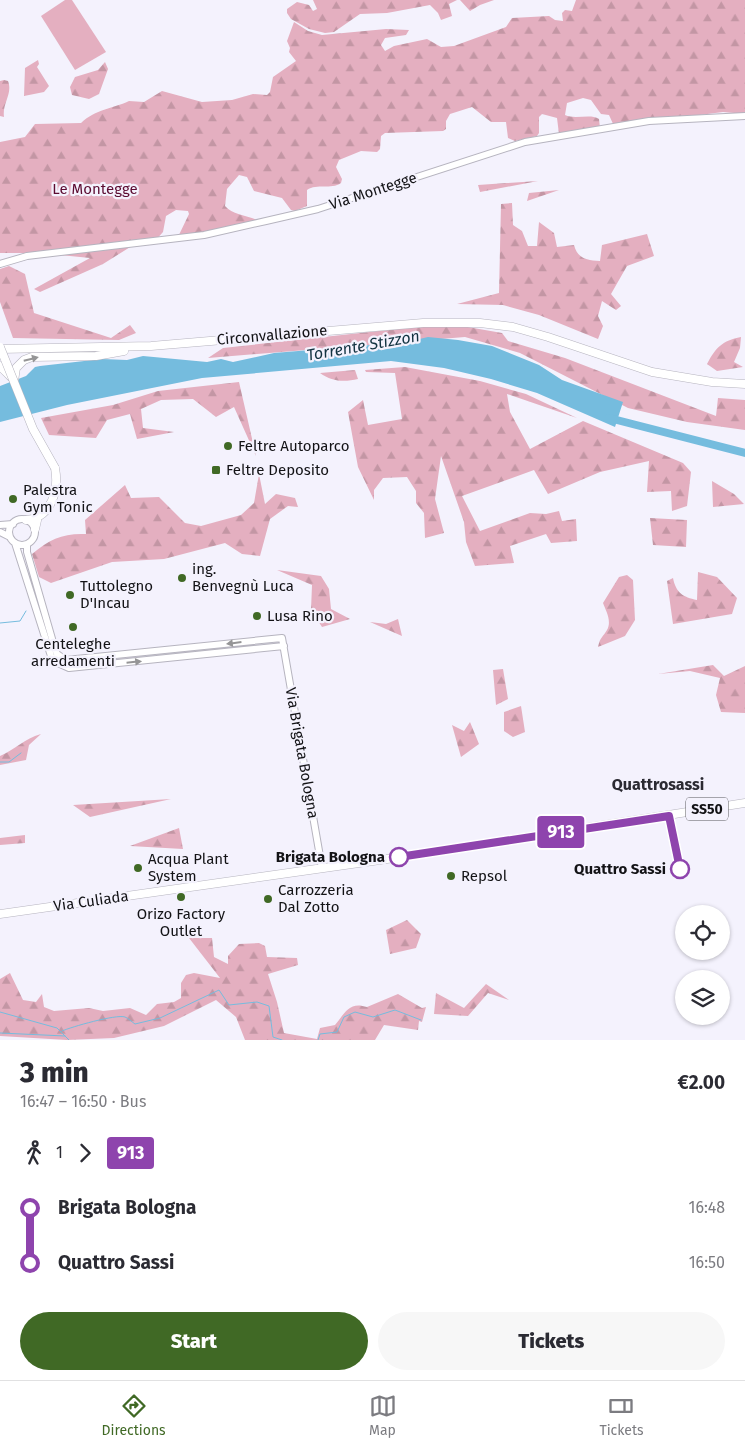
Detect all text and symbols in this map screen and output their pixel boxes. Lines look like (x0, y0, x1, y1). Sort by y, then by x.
street label: Via Montegge (327, 168, 419, 214)
park label: Le Montegge (52, 180, 138, 198)
street label: Circonvallazione (216, 321, 328, 349)
water label: Torrente Stizzon (305, 326, 421, 365)
one-way arrow (23, 355, 39, 363)
place label: Feltre Autoparco (238, 437, 349, 455)
marker: Feltre Autoparco (222, 440, 234, 452)
place label: Feltre Deposito (226, 461, 329, 479)
marker: Feltre Deposito (210, 464, 222, 476)
place label: Palestra Gym Tonic (23, 481, 93, 516)
marker: Palestra Gym Tonic (7, 493, 19, 505)
place label: ing. Benvegnù Luca (192, 560, 294, 595)
marker: ing. Benvegnù Luca (176, 572, 188, 584)
place label: Tuttolegno D'Incau (80, 577, 153, 612)
marker: Tuttolegno D'Incau (64, 589, 76, 601)
place label: Lusa Rino (267, 607, 333, 625)
marker: Lusa Rino (251, 610, 263, 622)
marker: Centeleghe arredamenti (67, 621, 79, 633)
place label: Centeleghe arredamenti (31, 635, 115, 670)
one-way arrow (226, 639, 242, 647)
one-way arrow (127, 658, 143, 666)
street label: Via Brigata Bologna (282, 686, 322, 820)
district label: Quattrosassi (612, 775, 704, 794)
road number: SS50 (686, 798, 728, 821)
line badge: 913 (532, 816, 590, 848)
text: 913 (547, 821, 575, 843)
marker: Brigata Bologna (389, 847, 409, 867)
place label: Brigata Bologna (276, 848, 385, 866)
place label: Acqua Plant System (148, 850, 229, 885)
marker: Quattro Sassi (670, 859, 690, 879)
place label: Quattro Sassi (574, 860, 666, 878)
marker: Acqua Plant System (132, 862, 144, 874)
place label: Repsol (461, 867, 508, 885)
marker: Repsol (445, 870, 457, 882)
place label: Carrozzeria Dal Zotto (278, 881, 354, 916)
street label: Via Culiada (52, 887, 130, 915)
marker: Orizo Factory Outlet (175, 891, 187, 903)
marker: Carrozzeria Dal Zotto (262, 893, 274, 905)
place label: Orizo Factory Outlet (137, 905, 226, 940)
map controls (675, 905, 730, 1025)
button: locate (675, 905, 730, 960)
button: layers (675, 970, 730, 1025)
text: 3 min (20, 1056, 89, 1089)
text: €2.00 (678, 1071, 725, 1094)
text: 16:47 – 16:50 · Bus (20, 1092, 146, 1111)
icon: walk (20, 1139, 48, 1167)
icon: forward (71, 1139, 99, 1167)
text: 913 (117, 1142, 144, 1164)
text: 1 (56, 1143, 63, 1162)
text: Brigata Bologna (58, 1196, 196, 1219)
text: 16:48 (688, 1198, 725, 1217)
text: Quattro Sassi (58, 1251, 174, 1274)
text: 16:50 (689, 1253, 725, 1272)
button: Start (20, 1312, 368, 1370)
button: Tickets (378, 1312, 725, 1370)
tab: Directions (101, 1392, 166, 1439)
tab: Map (369, 1392, 397, 1439)
tab: Tickets (599, 1392, 644, 1439)

